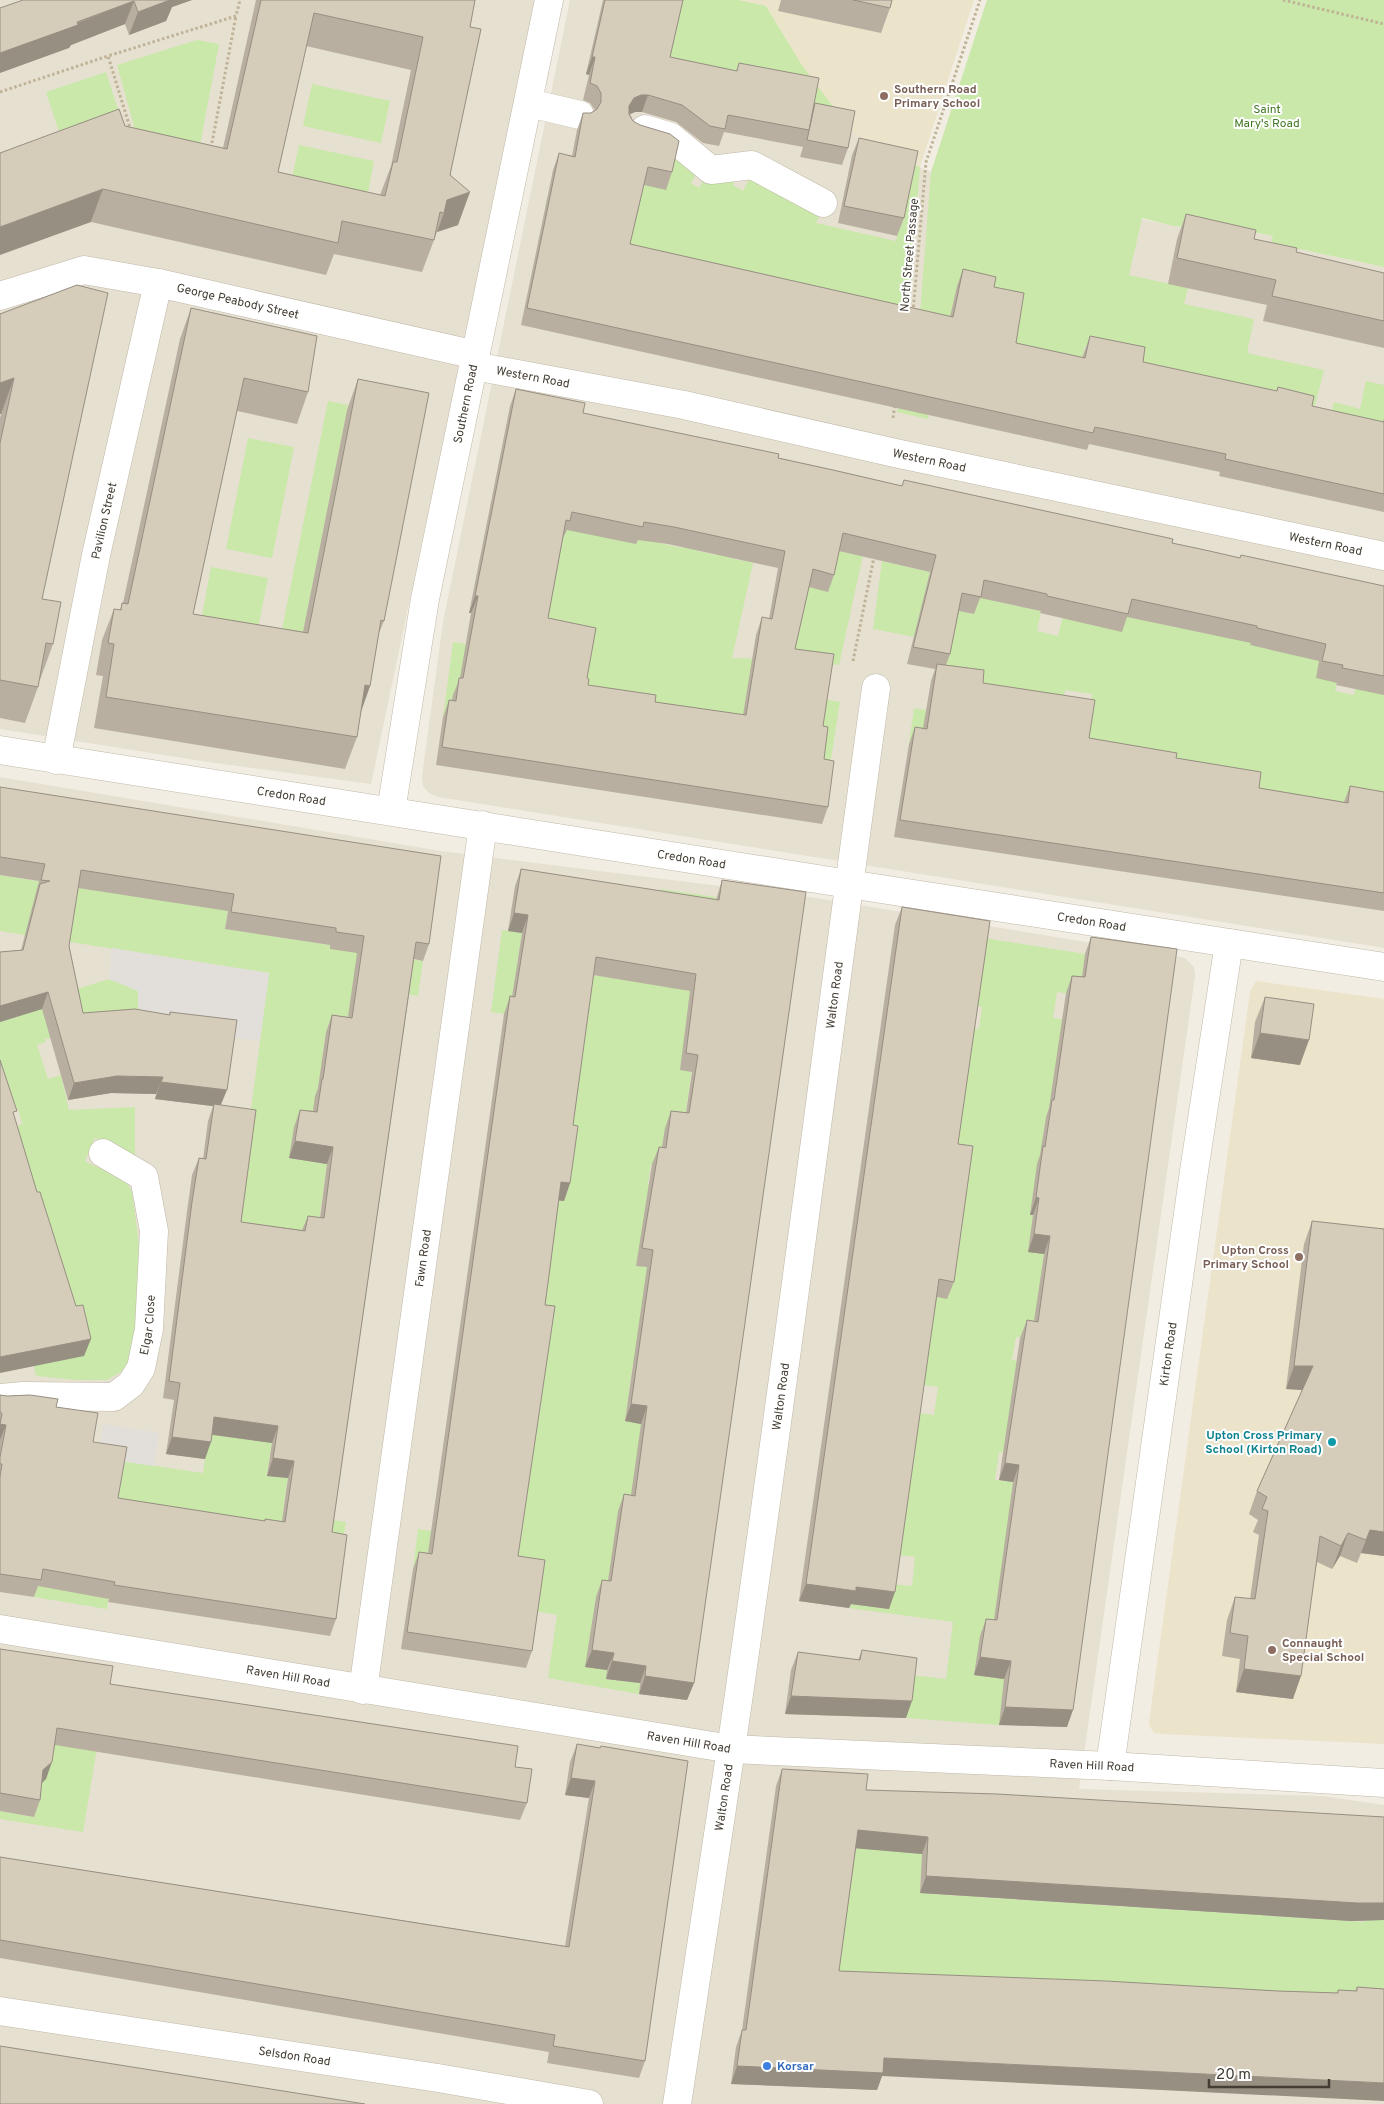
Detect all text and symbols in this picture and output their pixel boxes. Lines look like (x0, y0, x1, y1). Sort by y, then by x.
place label: Southern Road Primary School (894, 82, 980, 112)
marker: Southern Road Primary School (878, 90, 890, 102)
park label: Saint Mary's Road (1234, 102, 1300, 132)
street label: North Street Passage (897, 198, 923, 313)
street label: George Peabody Street (175, 280, 300, 324)
street label: Southern Road (450, 363, 482, 445)
street label: Western Road (495, 363, 571, 393)
street label: Western Road (891, 446, 967, 477)
street label: Pavilion Street (88, 481, 121, 561)
street label: Western Road (1287, 529, 1364, 560)
street label: Credon Road (256, 784, 327, 810)
street label: Credon Road (656, 847, 727, 873)
street label: Credon Road (1056, 909, 1127, 936)
street label: Walton Road (823, 961, 848, 1030)
street label: Fawn Road (412, 1228, 436, 1288)
place label: Upton Cross Primary School (1203, 1243, 1289, 1273)
marker: Upton Cross Primary School (1293, 1251, 1305, 1263)
street label: Elgar Close (137, 1295, 160, 1357)
street label: Kirton Road (1157, 1321, 1182, 1387)
street label: Walton Road (769, 1362, 794, 1431)
place label: Upton Cross Primary School (Kirton Road) (1205, 1428, 1322, 1458)
marker: Upton Cross Primary School (Kirton Road) (1326, 1436, 1338, 1448)
place label: Connaught Special School (1282, 1636, 1364, 1666)
marker: Connaught Special School (1266, 1644, 1278, 1656)
street label: Raven Hill Road (245, 1663, 331, 1692)
street label: Raven Hill Road (645, 1728, 732, 1758)
street label: Raven Hill Road (1049, 1756, 1135, 1776)
street label: Walton Road (712, 1763, 738, 1832)
street label: Selsdon Road (257, 2044, 332, 2070)
scale bar (1209, 2056, 1329, 2088)
place label: Korsar (777, 2059, 814, 2075)
marker: Korsar (761, 2060, 773, 2072)
text: 20 m (1216, 2066, 1251, 2085)

